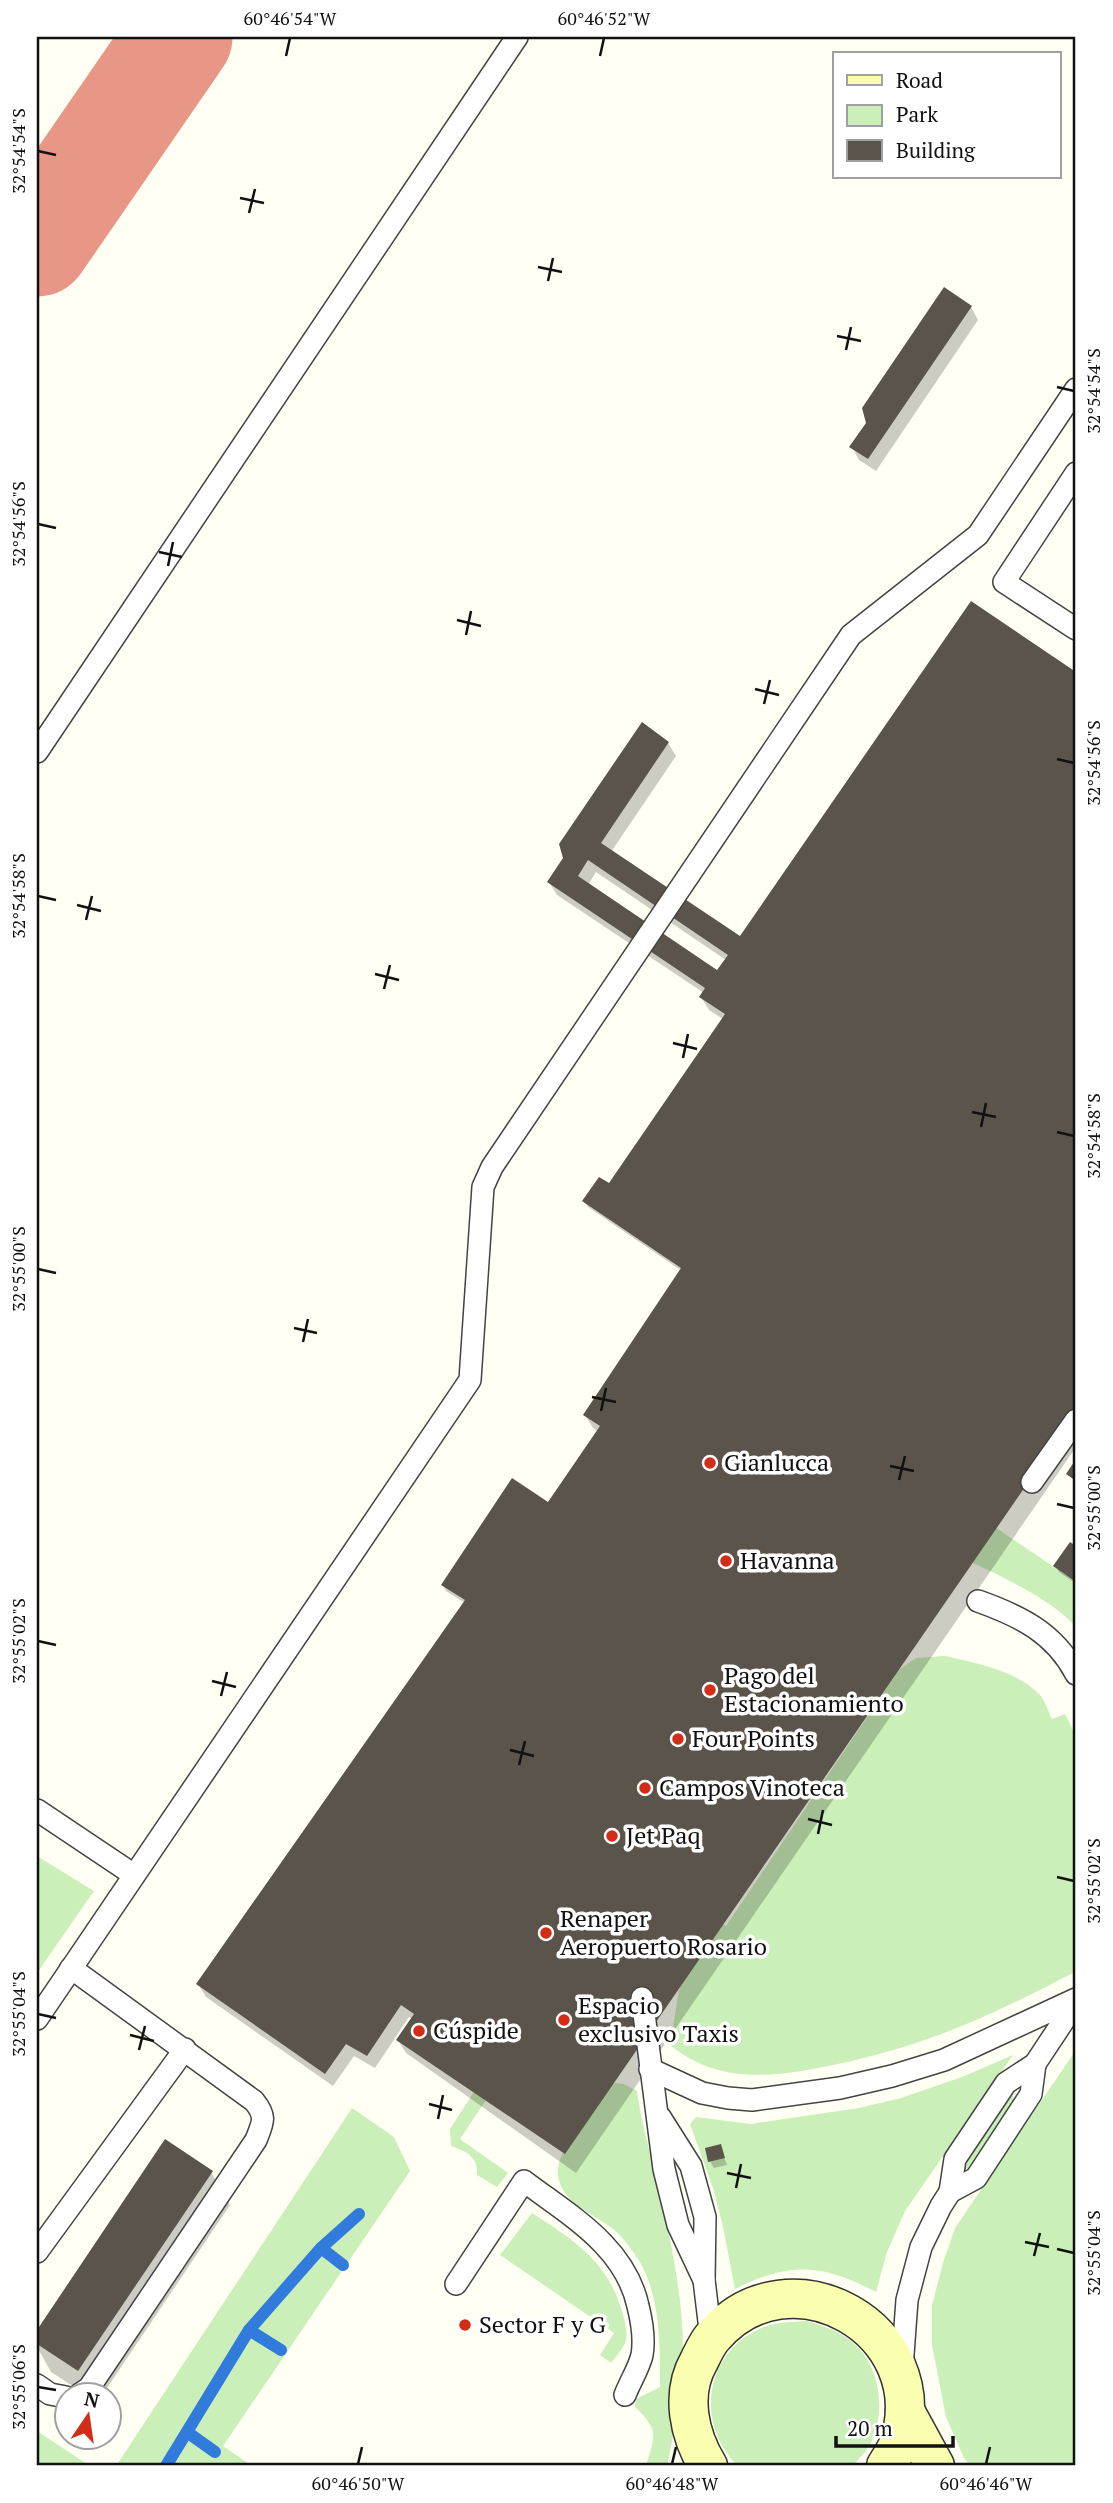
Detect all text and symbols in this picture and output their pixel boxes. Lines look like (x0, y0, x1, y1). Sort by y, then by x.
text: 60°46'54"W (244, 6, 337, 30)
text: 60°46'52"W (558, 6, 651, 30)
legend (833, 52, 1060, 178)
text: Road (896, 66, 943, 94)
text: Park (896, 100, 938, 128)
text: 32°54'54"S (6, 108, 30, 194)
text: Building (896, 136, 976, 164)
text: 32°54'54"S (1081, 348, 1105, 434)
text: 32°54'56"S (6, 481, 30, 567)
text: 32°54'56"S (1081, 720, 1105, 806)
text: 32°54'58"S (6, 853, 30, 939)
text: 32°54'58"S (1081, 1093, 1105, 1179)
text: 32°55'00"S (6, 1226, 30, 1312)
place label: Gianlucca (724, 1446, 829, 1478)
marker: Gianlucca (702, 1455, 718, 1471)
text: 32°55'00"S (1081, 1465, 1105, 1551)
place label: Havanna (740, 1544, 835, 1576)
marker: Havanna (718, 1553, 734, 1569)
text: 32°55'02"S (6, 1598, 30, 1684)
place label: Pago del Estacionamiento (724, 1659, 904, 1719)
marker: Pago del Estacionamiento (702, 1682, 718, 1698)
place label: Four Points (692, 1722, 815, 1754)
marker: Four Points (670, 1731, 686, 1747)
place label: Campos Vinoteca (659, 1771, 845, 1803)
marker: Campos Vinoteca (637, 1780, 653, 1796)
place label: Jet Paq (626, 1819, 701, 1851)
marker: Jet Paq (604, 1828, 620, 1844)
text: 32°55'02"S (1081, 1838, 1105, 1924)
place label: Renaper Aeropuerto Rosario (560, 1902, 767, 1962)
marker: Renaper Aeropuerto Rosario (538, 1925, 554, 1941)
text: 32°55'04"S (6, 1971, 30, 2057)
place label: Espacio exclusivo Taxis (578, 1989, 739, 2049)
marker: Espacio exclusivo Taxis (556, 2012, 572, 2028)
place label: Cúspide (433, 2014, 519, 2046)
marker: Cúspide (411, 2023, 427, 2039)
text: 32°55'04"S (1081, 2210, 1105, 2296)
place label: Sector F y G (479, 2308, 606, 2340)
marker: Sector F y G (457, 2317, 473, 2333)
text: 32°55'06"S (6, 2344, 30, 2430)
north arrow (52, 2380, 122, 2450)
text: N (82, 2385, 102, 2413)
scale bar (836, 2405, 954, 2449)
text: 20 m (847, 2414, 893, 2442)
text: 60°46'50"W (312, 2471, 405, 2495)
text: 60°46'48"W (626, 2471, 719, 2495)
text: 60°46'46"W (940, 2471, 1033, 2495)

